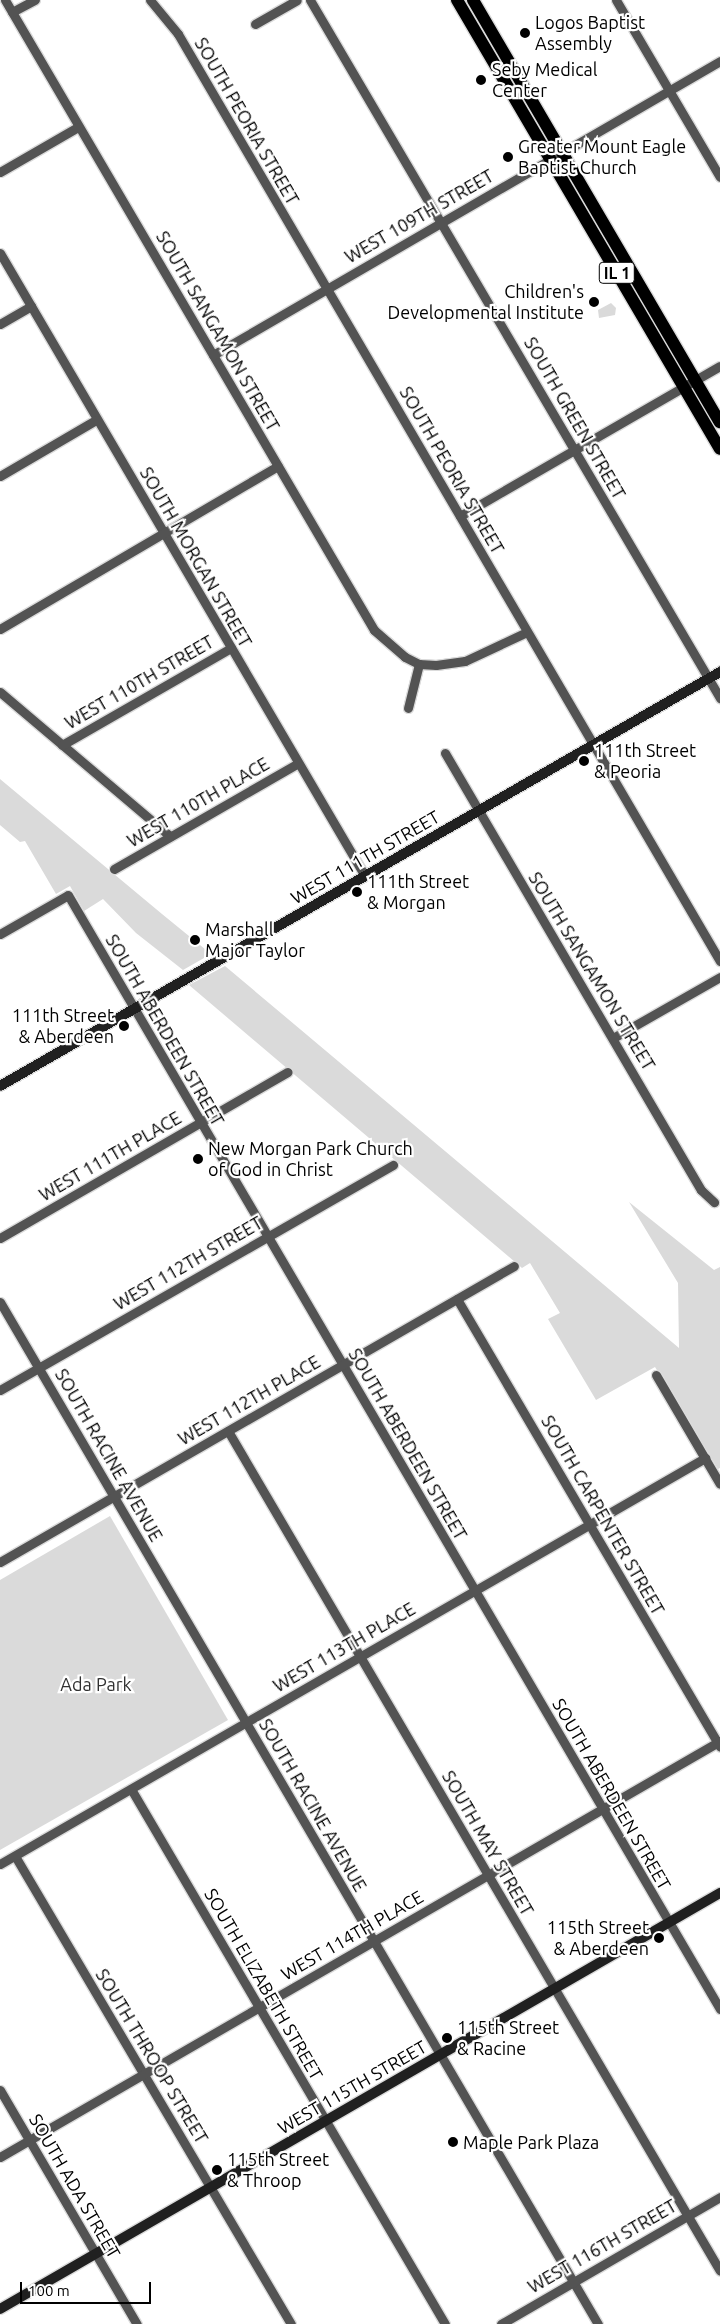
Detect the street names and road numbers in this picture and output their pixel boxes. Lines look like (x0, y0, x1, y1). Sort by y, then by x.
street label: SOUTH PEORIA STREET (190, 34, 304, 208)
street label: WEST 109TH STREET (341, 165, 497, 267)
street label: SOUTH SANGAMON STREET (152, 227, 284, 435)
road number: IL 1 (598, 260, 636, 286)
street label: SOUTH GREEN STREET (520, 333, 630, 503)
street label: SOUTH PEORIA STREET (395, 383, 509, 557)
street label: SOUTH MORGAN STREET (136, 463, 256, 651)
street label: WEST 110TH STREET (61, 631, 217, 733)
street label: WEST 110TH PLACE (123, 753, 273, 851)
street label: WEST 111TH STREET (287, 806, 443, 908)
street label: SOUTH SANGAMON STREET (524, 868, 660, 1074)
street label: SOUTH ABERDEEN STREET (101, 930, 229, 1130)
street label: WEST 111TH PLACE (35, 1107, 185, 1205)
street label: WEST 112TH STREET (110, 1212, 266, 1314)
street label: SOUTH ABERDEEN STREET (344, 1344, 472, 1544)
street label: WEST 112TH PLACE (174, 1351, 324, 1449)
street label: SOUTH RACINE AVENUE (51, 1365, 167, 1545)
street label: SOUTH CARPENTER STREET (537, 1411, 669, 1619)
street label: WEST 113TH PLACE (269, 1598, 419, 1696)
street label: SOUTH ABERDEEN STREET (548, 1694, 676, 1894)
street label: SOUTH RACINE AVENUE (255, 1715, 371, 1895)
street label: SOUTH MAY STREET (438, 1767, 538, 1919)
street label: SOUTH ELIZABETH STREET (200, 1884, 328, 2084)
street label: WEST 114TH PLACE (277, 1886, 427, 1984)
street label: SOUTH THROOP STREET (91, 1965, 213, 2147)
street label: WEST 115TH STREET (274, 2036, 430, 2138)
street label: SOUTH ADA STREET (25, 2110, 125, 2262)
street label: WEST 116TH STREET (524, 2195, 680, 2297)

